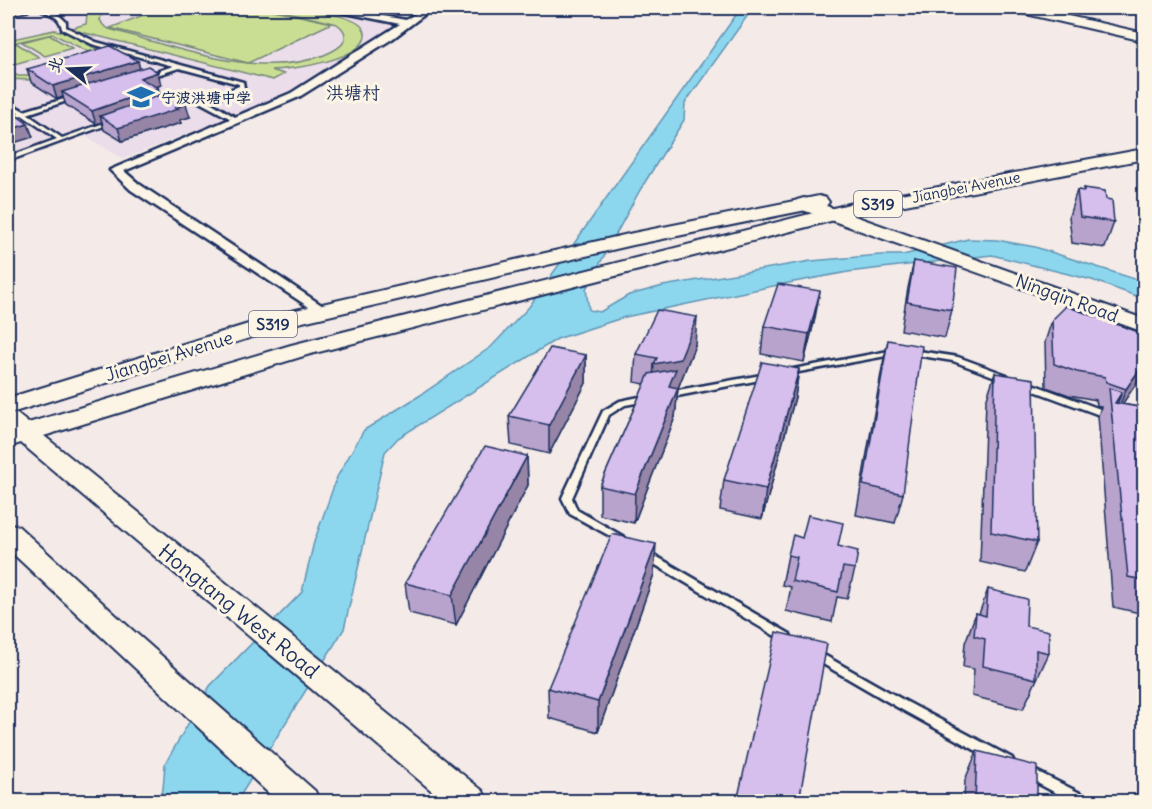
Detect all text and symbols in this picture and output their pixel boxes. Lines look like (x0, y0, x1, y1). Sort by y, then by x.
north arrow (39, 39, 99, 99)
text: 北 (43, 54, 67, 75)
district label: 洪塘村 (326, 81, 380, 104)
school or university icon: 宁波洪塘中学 (126, 82, 156, 112)
place label: 宁波洪塘中学 (161, 88, 251, 107)
street label: Jiangbei Avenue (910, 167, 1022, 207)
road number: S319 (854, 191, 902, 217)
street label: Ningqin Road (1012, 269, 1122, 327)
road number: S319 (249, 311, 297, 337)
street label: Jiangbei Avenue (102, 326, 236, 386)
street label: Hongtang West Road (153, 538, 325, 684)

